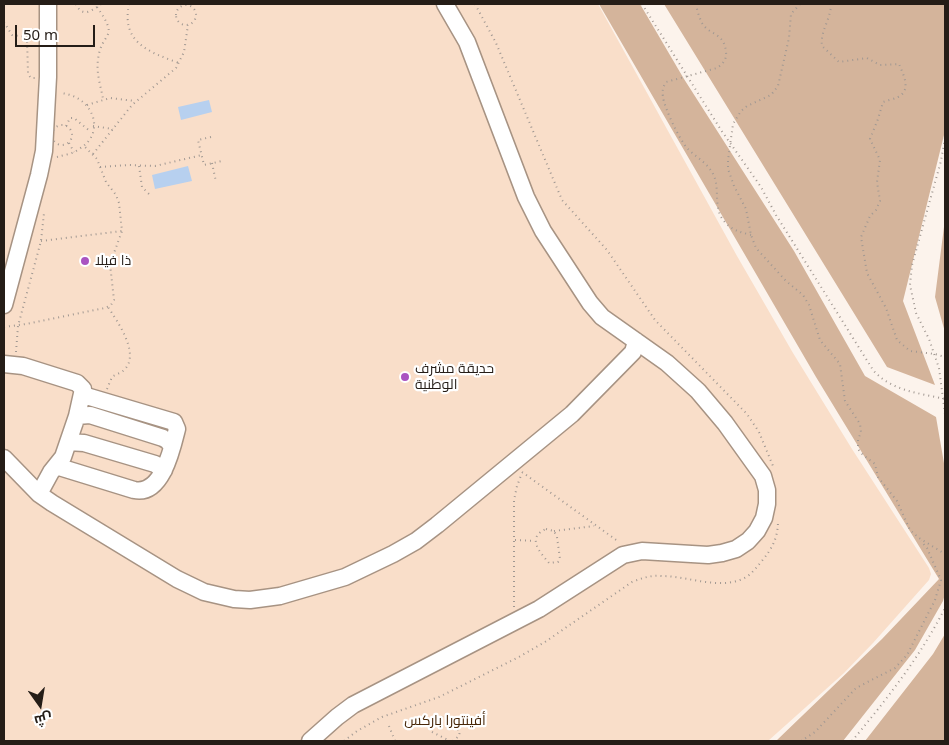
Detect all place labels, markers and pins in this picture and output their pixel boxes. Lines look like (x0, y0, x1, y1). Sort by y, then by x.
place label: ذا فيلا (95, 253, 131, 269)
marker: ذا فيلا (79, 255, 91, 267)
place label: حديقة مشرف الوطنية (415, 361, 494, 394)
marker: حديقة مشرف الوطنية (399, 371, 411, 383)

